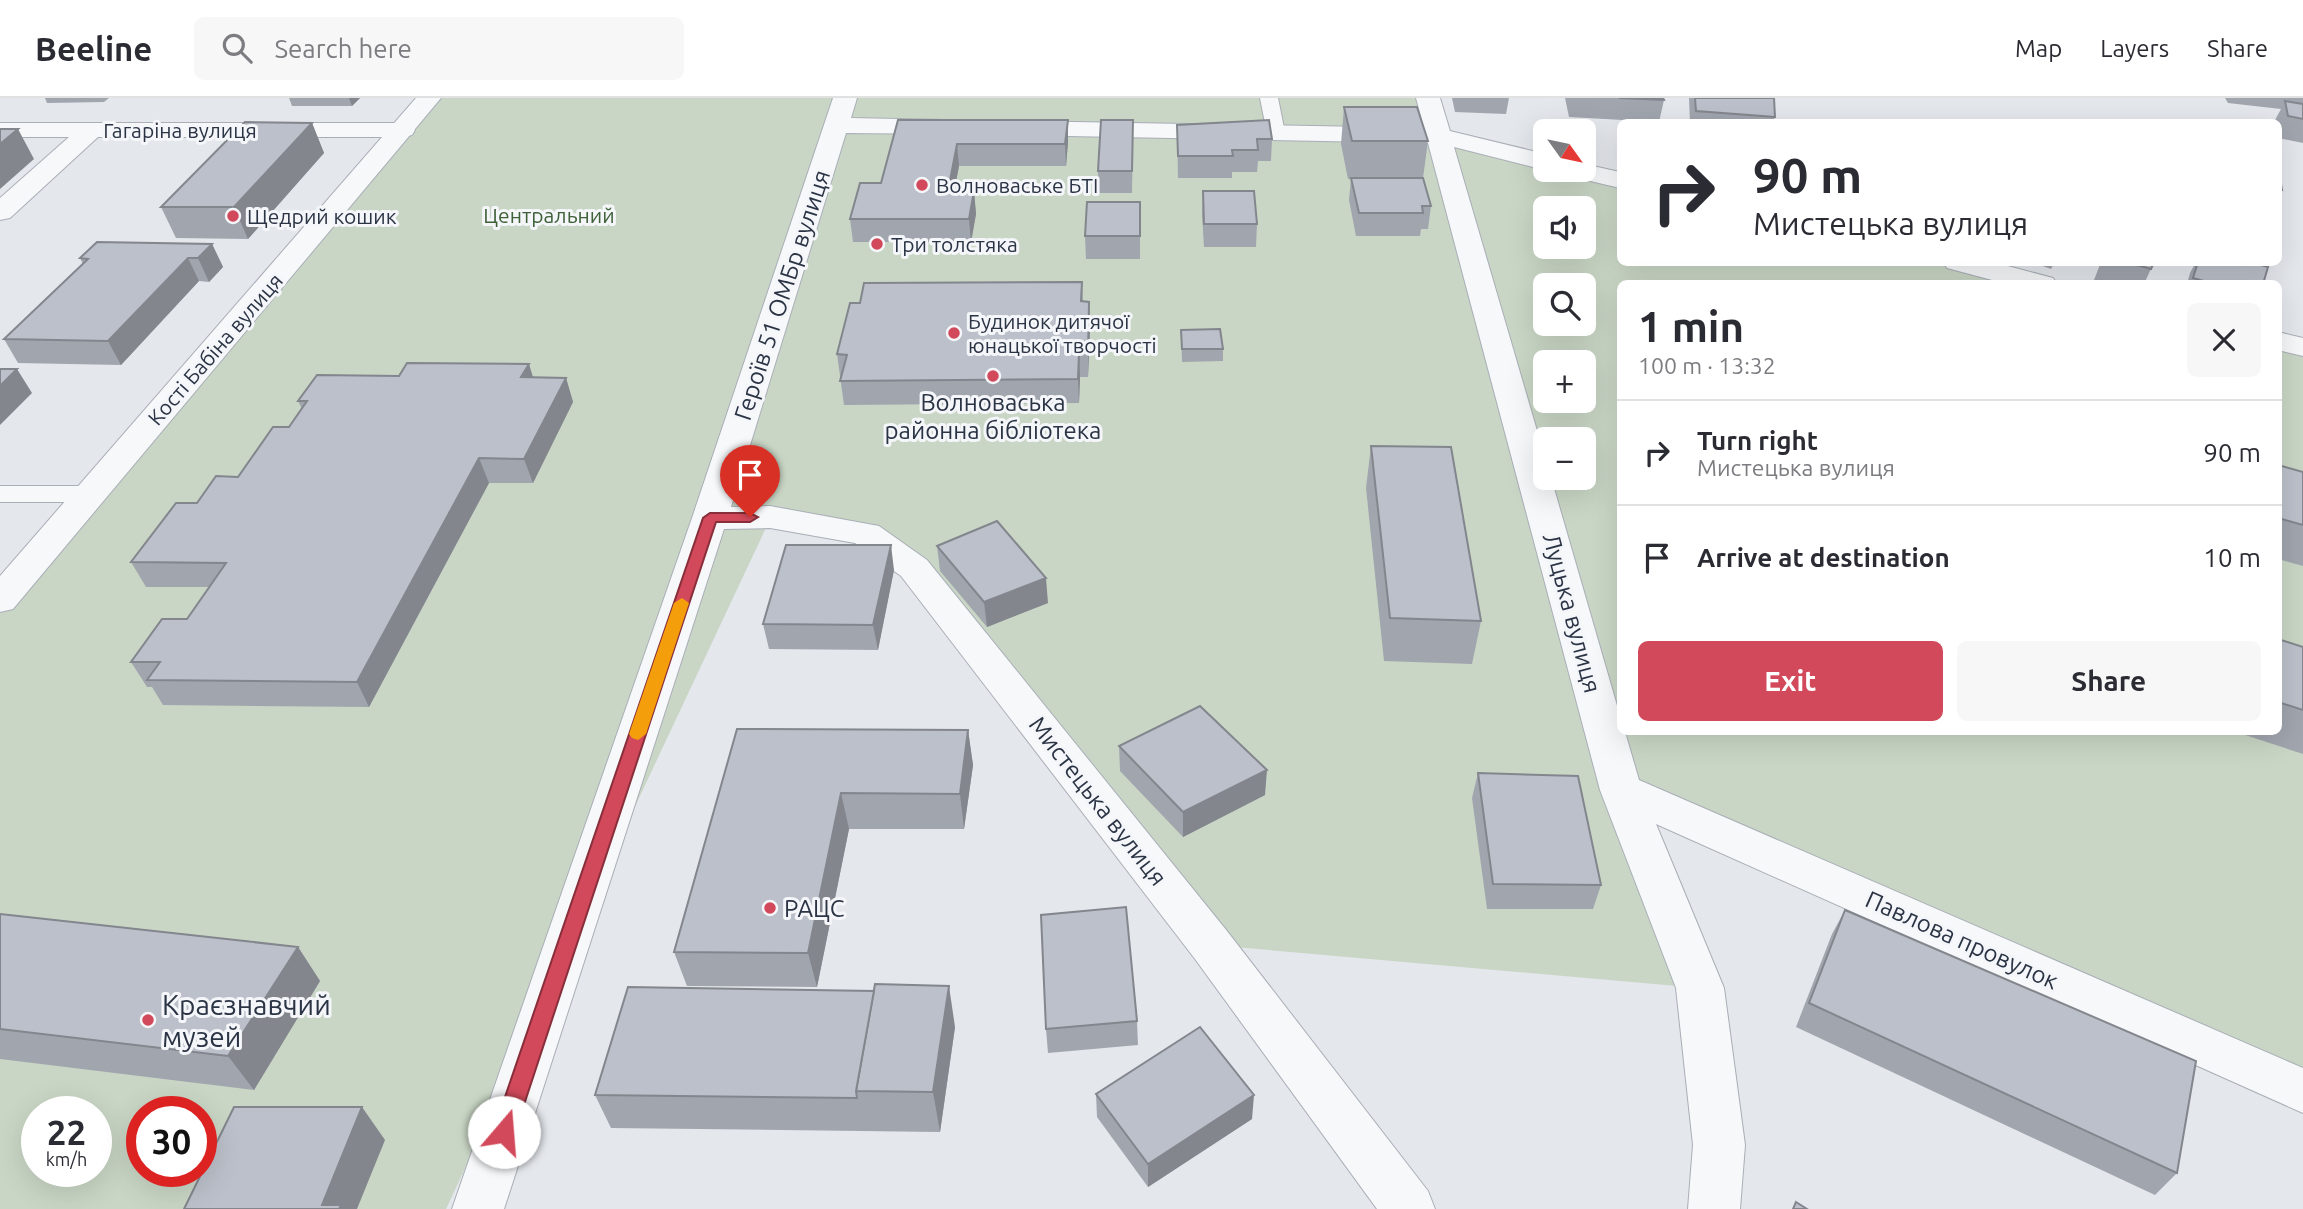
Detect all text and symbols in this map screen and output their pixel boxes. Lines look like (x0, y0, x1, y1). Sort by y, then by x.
search box (194, 17, 684, 80)
icon: search (218, 29, 256, 67)
text: Beeline (35, 30, 152, 67)
text: Search here (274, 34, 412, 63)
text: Map (2015, 35, 2062, 62)
text: Layers (2100, 35, 2169, 62)
text: Share (2207, 35, 2268, 62)
street label: Гагаріна вулиця (103, 118, 257, 142)
north arrow (1533, 119, 1596, 182)
map controls (1533, 119, 1596, 490)
icon: right (1638, 147, 1729, 238)
text: 90 m (1753, 147, 1862, 202)
street label: Героїв 51 ОМБр вулиця (729, 167, 835, 423)
place label: Волноваське БТІ (936, 173, 1098, 197)
marker: Волноваське БТІ (914, 177, 930, 193)
button: sound (1533, 196, 1596, 259)
park label: Центральний (483, 203, 615, 227)
place label: Щедрий кошик (247, 204, 397, 228)
text: Мистецька вулиця (1753, 205, 2028, 241)
marker: Щедрий кошик (225, 208, 241, 224)
place label: Три толстяка (891, 232, 1018, 256)
marker: Три толстяка (869, 236, 885, 252)
street label: Кості Бабіна вулиця (143, 268, 287, 430)
button: search (1533, 273, 1596, 336)
text: 1 min (1638, 303, 1744, 350)
button: close (2187, 303, 2261, 377)
place label: Будинок дитячої юнацької творчості (968, 309, 1157, 357)
marker: Будинок дитячої юнацької творчості (946, 325, 962, 341)
button: + (1533, 350, 1596, 413)
text: 100 m · 13:32 (1638, 353, 1776, 378)
marker: Волноваська районна бібліотека (985, 368, 1001, 384)
place label: Волноваська районна бібліотека (885, 389, 1101, 444)
text: Turn right (1697, 426, 1818, 455)
button: − (1533, 427, 1596, 490)
icon: right (1638, 434, 1676, 472)
text: 90 m (2203, 438, 2261, 467)
pin (720, 445, 780, 517)
text: Мистецька вулиця (1697, 455, 1895, 480)
icon: arrive (731, 456, 769, 494)
street label: Луцька вулиця (1538, 530, 1606, 696)
icon: arrive (1638, 539, 1676, 577)
text: Arrive at destination (1697, 543, 1950, 572)
text: 10 m (2203, 543, 2261, 572)
button: Exit (1638, 641, 1943, 721)
button: Share (1957, 641, 2261, 721)
street label: Мистецька вулиця (1024, 711, 1172, 891)
street label: Павлова провулок (1861, 885, 2063, 995)
place label: РАЦС (784, 895, 845, 922)
marker: РАЦС (762, 900, 778, 916)
place label: Краєзнавчий музей (162, 989, 331, 1052)
marker: Краєзнавчий музей (140, 1012, 156, 1028)
position arrow (467, 1095, 541, 1169)
speed limit sign: 30 (126, 1096, 217, 1187)
text: 22 (47, 1112, 86, 1152)
text: km/h (46, 1149, 87, 1169)

